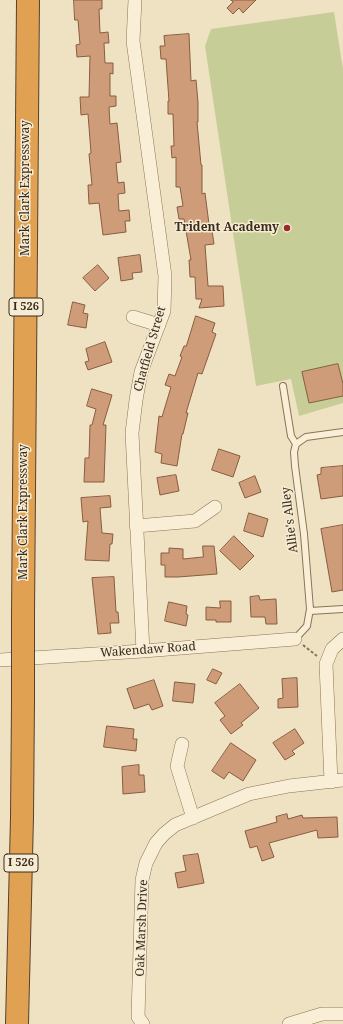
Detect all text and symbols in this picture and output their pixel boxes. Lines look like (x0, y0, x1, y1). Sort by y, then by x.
street label: Mark Clark Expressway (19, 120, 33, 256)
place label: Trident Academy (175, 221, 279, 235)
marker: Trident Academy (282, 223, 292, 233)
road number: I 526 (9, 298, 43, 316)
street label: Chatfield Street (131, 305, 169, 393)
street label: Mark Clark Expressway (17, 444, 31, 580)
street label: Allie's Alley (279, 486, 301, 554)
street label: Wakendaw Road (100, 639, 196, 661)
road number: I 526 (4, 854, 38, 872)
street label: Oak Marsh Drive (133, 879, 151, 977)

